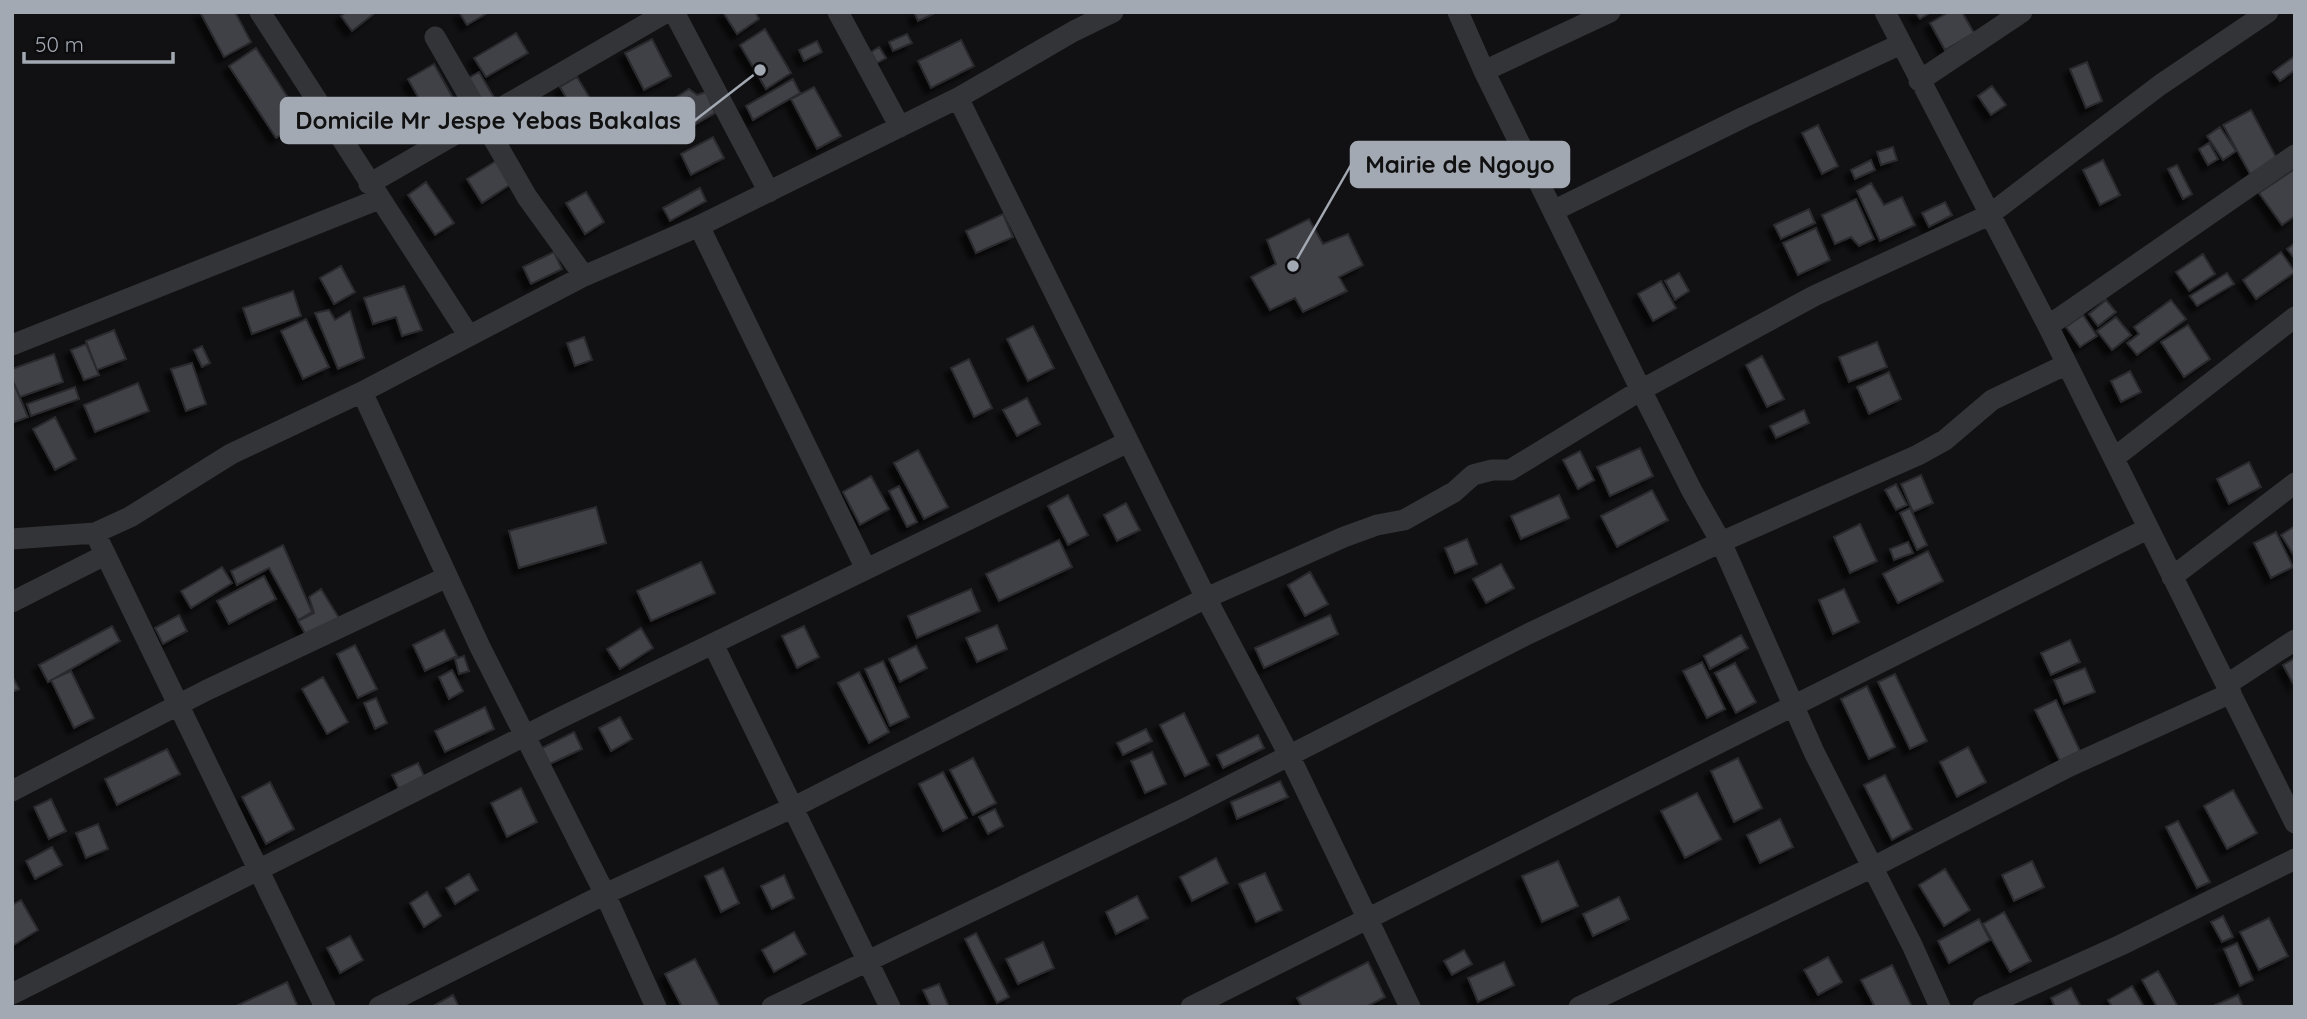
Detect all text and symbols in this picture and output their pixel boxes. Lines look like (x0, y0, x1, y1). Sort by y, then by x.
scale bar (24, 21, 173, 65)
text: 50 m (35, 31, 84, 57)
callout: Domicile Mr Jespe Yebas Bakalas (281, 98, 694, 143)
text: Domicile Mr Jespe Yebas Bakalas (295, 105, 681, 135)
callout: Mairie de Ngoyo (1351, 142, 1569, 187)
text: Mairie de Ngoyo (1365, 149, 1555, 179)

